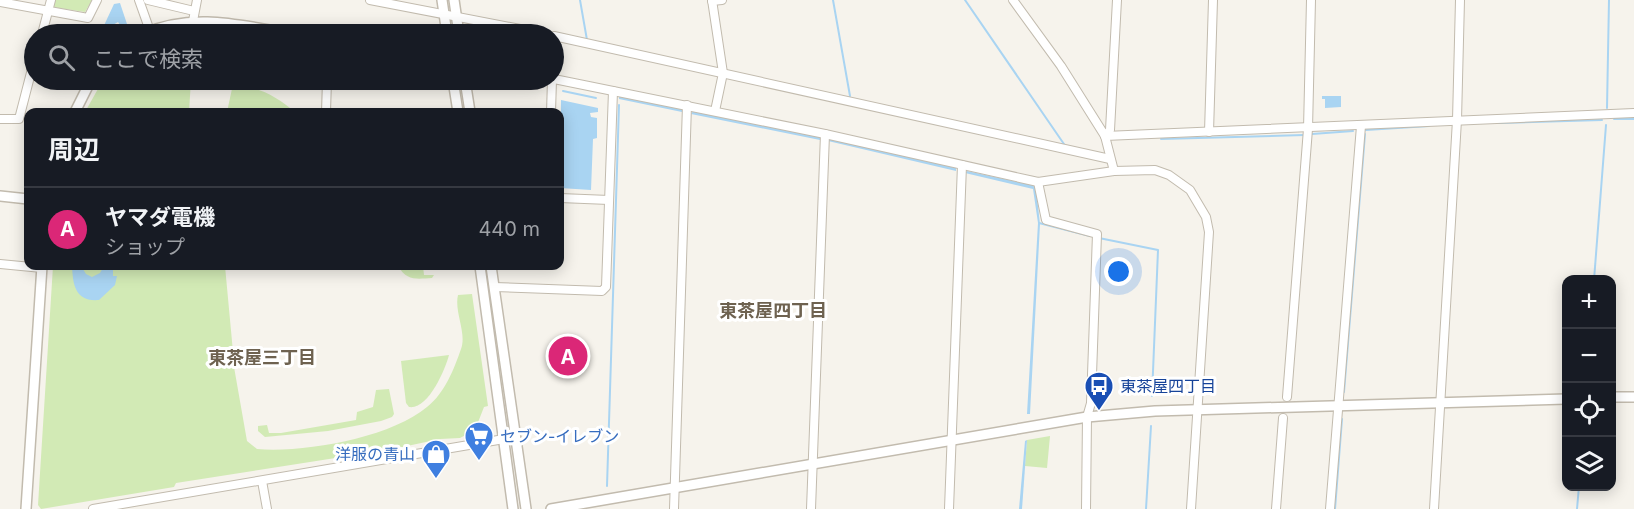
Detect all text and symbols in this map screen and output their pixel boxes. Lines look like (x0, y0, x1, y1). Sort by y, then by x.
search box (24, 24, 564, 90)
icon: search (45, 41, 78, 74)
text: ここで検索 (93, 46, 203, 72)
text: 周辺 (48, 134, 100, 165)
text: ヤマダ電機 (105, 204, 215, 230)
text: A (60, 217, 75, 241)
text: 440 m (478, 217, 540, 241)
text: ショップ (105, 235, 185, 259)
your location (1104, 257, 1133, 286)
map controls (1562, 275, 1616, 491)
button: + (1562, 275, 1616, 329)
district label: 東茶屋四丁目 (719, 300, 827, 321)
button: − (1562, 329, 1616, 383)
pin: A (548, 334, 588, 378)
district label: 東茶屋三丁目 (208, 347, 316, 368)
bus stop icon: 東茶屋四丁目 (1083, 370, 1115, 412)
place label: 東茶屋四丁目 (1120, 376, 1216, 396)
button: locate (1562, 383, 1616, 437)
supermarket icon: セブン-イレブン (463, 420, 495, 462)
place label: セブン-イレブン (500, 426, 619, 446)
button: layers (1562, 437, 1616, 491)
shop icon: 洋服の青山 (420, 438, 452, 480)
place label: 洋服の青山 (335, 444, 415, 464)

